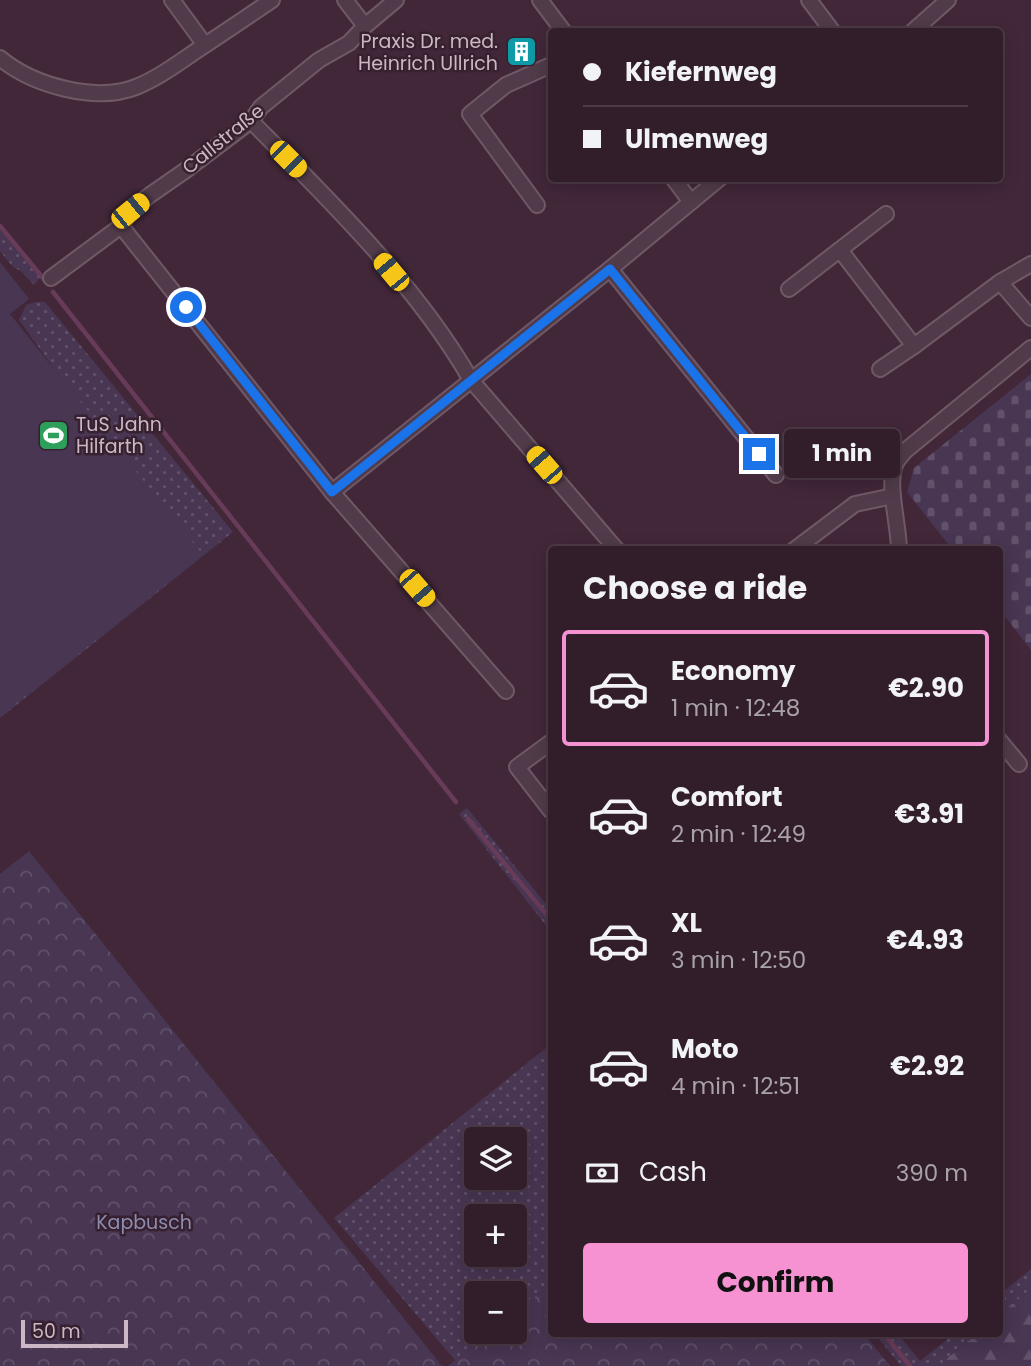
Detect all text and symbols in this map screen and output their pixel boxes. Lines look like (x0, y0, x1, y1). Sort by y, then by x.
place label: Praxis Dr. med. Heinrich Ullrich (358, 28, 498, 77)
building icon: Praxis Dr. med. Heinrich Ullrich (504, 35, 538, 69)
text: Kiefernweg (625, 54, 777, 90)
street label: Callstraße (176, 98, 270, 180)
text: Ulmenweg (625, 121, 768, 157)
car (266, 137, 311, 181)
car (108, 190, 153, 232)
car (370, 249, 413, 295)
route start (170, 291, 202, 323)
place label: TuS Jahn Hilfarth (76, 411, 162, 460)
sports icon: TuS Jahn Hilfarth (36, 418, 70, 452)
callout: 1 min (784, 430, 899, 478)
text: 1 min (812, 437, 872, 469)
route end (743, 438, 775, 470)
car (523, 442, 566, 488)
car (396, 565, 439, 611)
text: Choose a ride (583, 565, 807, 610)
text: Economy (671, 653, 795, 689)
icon: car (587, 657, 650, 720)
text: €2.90 (888, 670, 964, 706)
text: 1 min · 12:48 (671, 692, 800, 724)
text: Comfort (671, 779, 783, 815)
icon: car (587, 783, 650, 846)
text: €3.91 (894, 796, 964, 832)
text: 2 min · 12:49 (671, 818, 806, 850)
text: XL (671, 905, 702, 941)
icon: car (587, 909, 650, 972)
text: €4.93 (887, 922, 964, 958)
text: 3 min · 12:50 (671, 944, 806, 976)
text: Moto (671, 1031, 739, 1067)
icon: car (587, 1035, 650, 1098)
text: €2.92 (890, 1048, 964, 1084)
text: 4 min · 12:51 (671, 1070, 800, 1102)
map controls (464, 1127, 527, 1344)
button: layers (464, 1127, 527, 1190)
icon: cash (583, 1154, 621, 1192)
text: Cash (639, 1154, 707, 1190)
text: 390 m (896, 1157, 968, 1189)
button: + (464, 1204, 527, 1267)
park label: Kapbusch (96, 1209, 192, 1236)
button: Confirm (583, 1243, 968, 1323)
button: − (464, 1281, 527, 1344)
scale bar (21, 1317, 128, 1349)
text: 50 m (32, 1318, 81, 1345)

